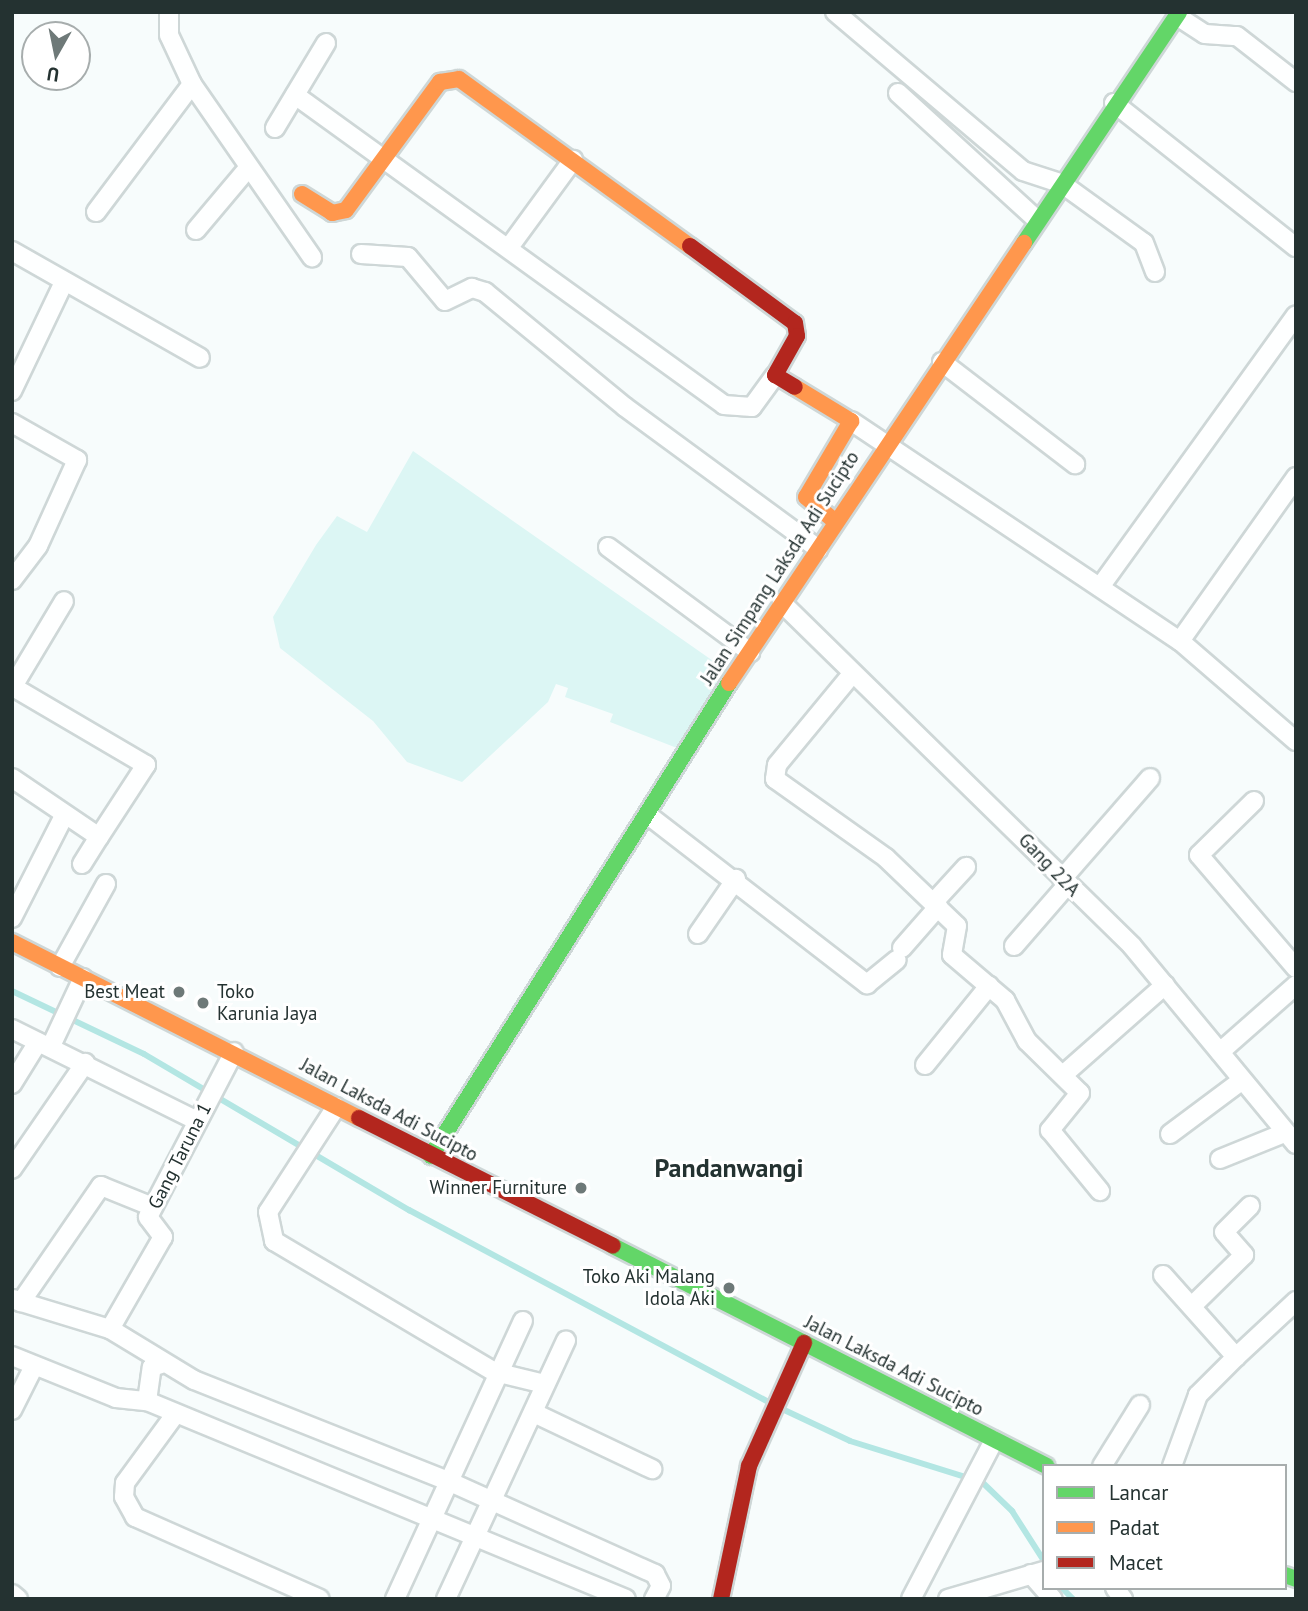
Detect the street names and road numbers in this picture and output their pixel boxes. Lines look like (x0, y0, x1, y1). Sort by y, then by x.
street label: Jalan Simpang Laksda Adi Sucipto (696, 447, 864, 689)
street label: Gang 22A (1014, 829, 1084, 901)
street label: Jalan Laksda Adi Sucipto (296, 1053, 482, 1167)
street label: Gang Taruna 1 (143, 1099, 217, 1213)
street label: Jalan Laksda Adi Sucipto (800, 1311, 988, 1421)

